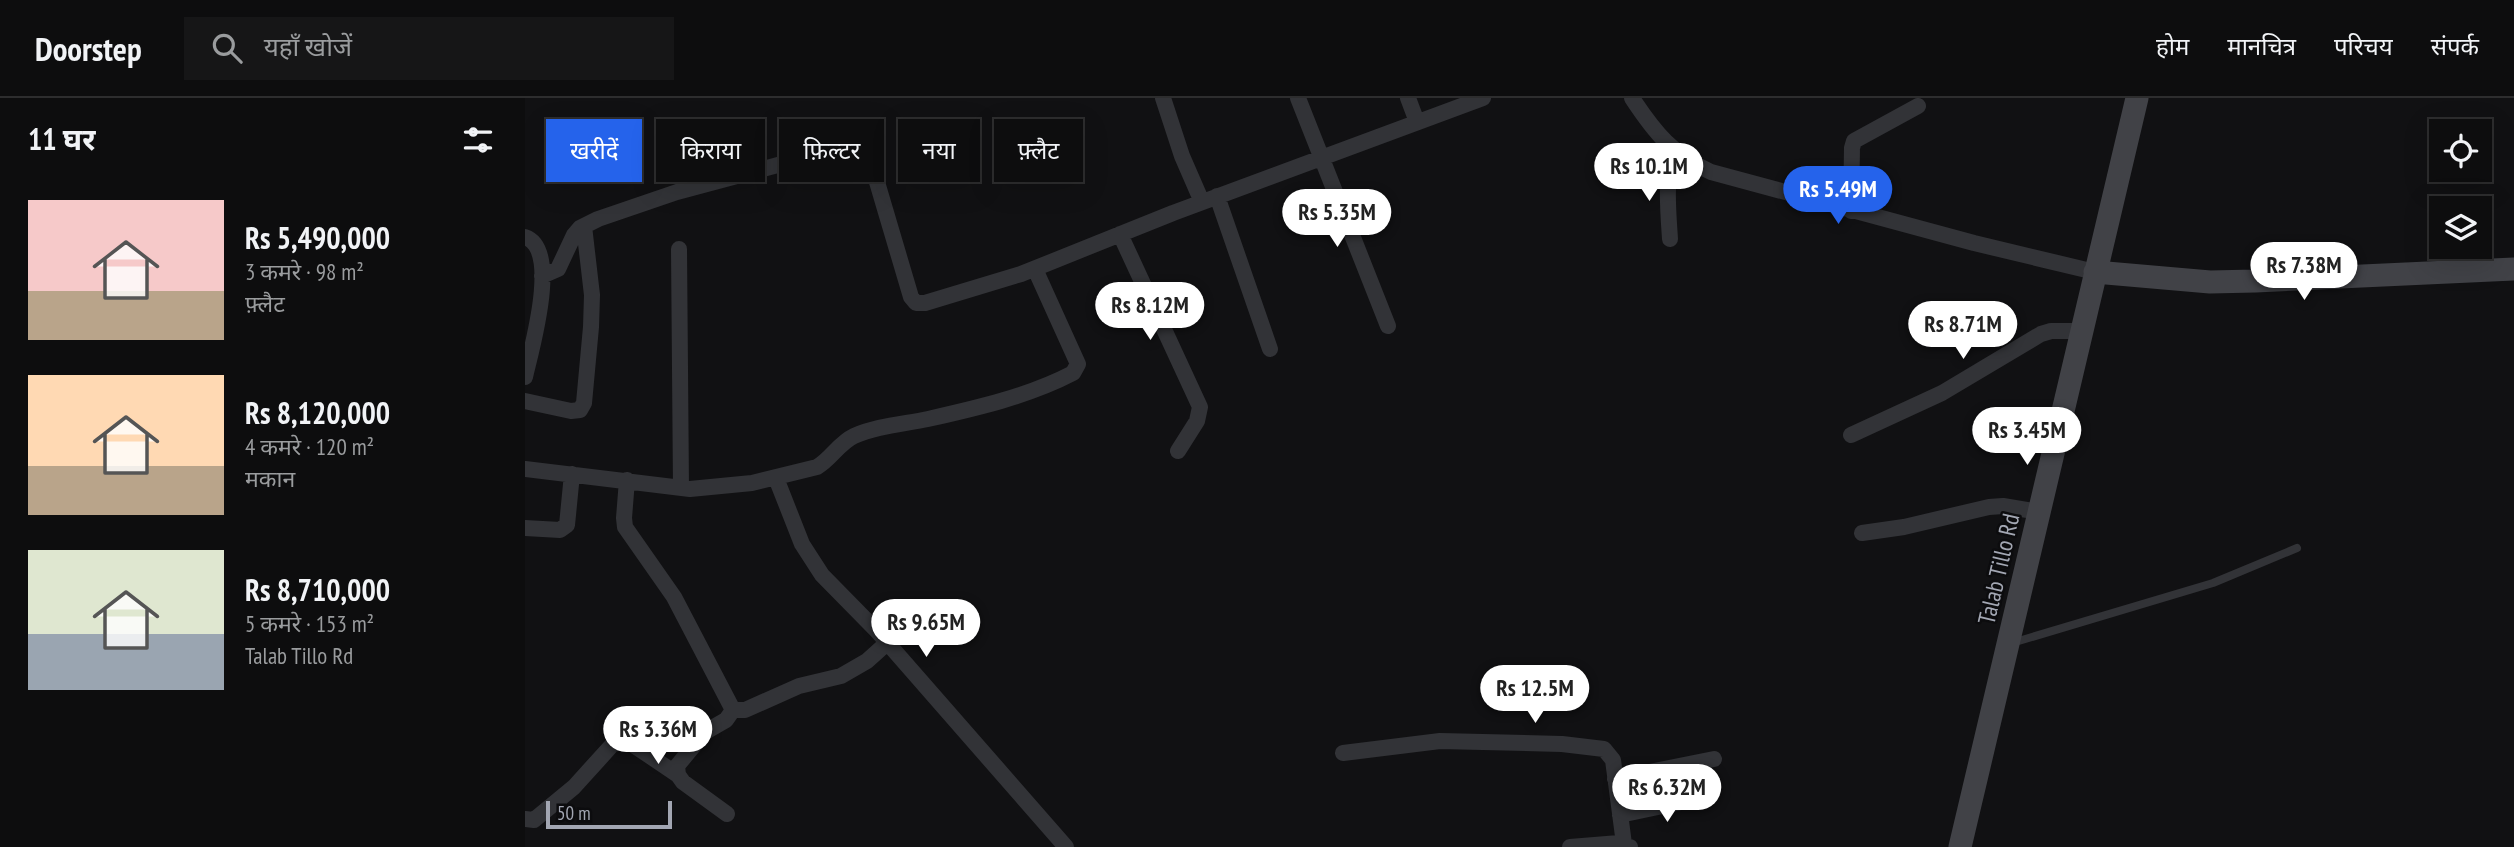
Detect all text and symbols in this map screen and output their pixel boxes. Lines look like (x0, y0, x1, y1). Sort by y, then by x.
search box (184, 17, 674, 80)
text: Doorstep (35, 27, 142, 70)
icon: search (208, 29, 246, 67)
text: यहाँ खोजें (264, 30, 352, 63)
text: होम (2156, 31, 2189, 62)
text: मानचित्र (2227, 31, 2296, 62)
text: परिचय (2334, 31, 2393, 62)
text: संपर्क (2431, 31, 2479, 62)
text: 11 घर (28, 119, 96, 158)
chip: खरीदें (546, 119, 642, 182)
chip: किराया (656, 119, 765, 182)
chip: फ़िल्टर (779, 119, 884, 182)
chip: नया (898, 119, 980, 182)
chip: फ़्लैट (994, 119, 1083, 182)
map controls (2429, 119, 2492, 259)
button: locate (2429, 119, 2492, 182)
icon: filters (459, 121, 497, 159)
pin: Rs 10.1M (1577, 144, 1721, 203)
text: Rs 10.1M (1610, 151, 1688, 180)
pin: Rs 5.49M (1766, 166, 1910, 226)
text: Rs 5.49M (1799, 174, 1877, 203)
pin: Rs 5.35M (1265, 190, 1409, 249)
button: layers (2429, 196, 2492, 259)
text: Rs 5.35M (1298, 197, 1376, 226)
text: Rs 5,490,000 (245, 218, 390, 257)
icon: home (84, 228, 168, 312)
pin: Rs 7.38M (2232, 242, 2376, 302)
text: Rs 7.38M (2266, 250, 2342, 279)
text: 3 कमरे · 98 m² (245, 257, 364, 286)
pin: Rs 8.12M (1078, 282, 1222, 342)
text: फ़्लैट (245, 289, 285, 318)
text: Rs 8.12M (1111, 290, 1189, 319)
pin: Rs 8.71M (1891, 302, 2035, 361)
text: Rs 8.71M (1924, 309, 2002, 338)
text: Rs 8,120,000 (245, 393, 390, 432)
icon: home (84, 403, 168, 487)
pin: Rs 3.45M (1955, 408, 2099, 467)
text: Rs 3.45M (1988, 415, 2066, 444)
text: 4 कमरे · 120 m² (245, 432, 374, 461)
text: मकान (245, 464, 295, 493)
street label: Talab Tillo Rd (1971, 510, 2026, 627)
text: Rs 8,710,000 (245, 570, 390, 609)
icon: home (84, 578, 168, 662)
pin: Rs 9.65M (854, 600, 998, 659)
text: Rs 9.65M (887, 607, 965, 636)
text: 5 कमरे · 153 m² (245, 609, 374, 638)
text: Talab Tillo Rd (245, 641, 353, 670)
pin: Rs 12.5M (1463, 666, 1607, 725)
text: Rs 12.5M (1496, 673, 1574, 702)
pin: Rs 3.36M (586, 706, 730, 766)
text: Rs 3.36M (619, 714, 697, 743)
pin: Rs 6.32M (1595, 764, 1739, 824)
text: Rs 6.32M (1628, 772, 1706, 801)
scale bar (546, 798, 672, 830)
text: 50 m (557, 801, 591, 825)

